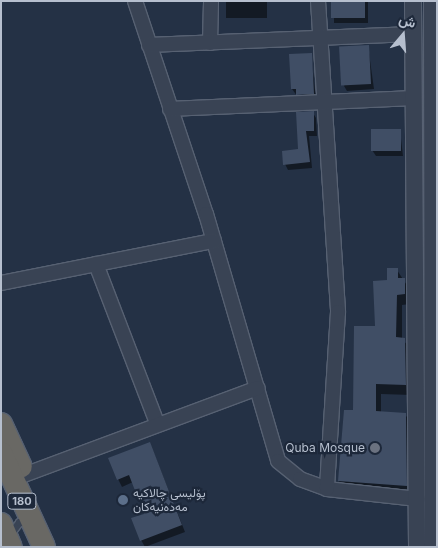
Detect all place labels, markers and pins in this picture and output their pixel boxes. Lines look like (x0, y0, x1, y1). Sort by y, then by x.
place label: Quba Mosque (285, 441, 365, 455)
marker: Quba Mosque (369, 442, 381, 454)
place label: پۆلیسی چالاکیە مەدەنیەکان (133, 486, 206, 514)
marker: پۆلیسی چالاکیە مەدەنیەکان (117, 494, 129, 506)

